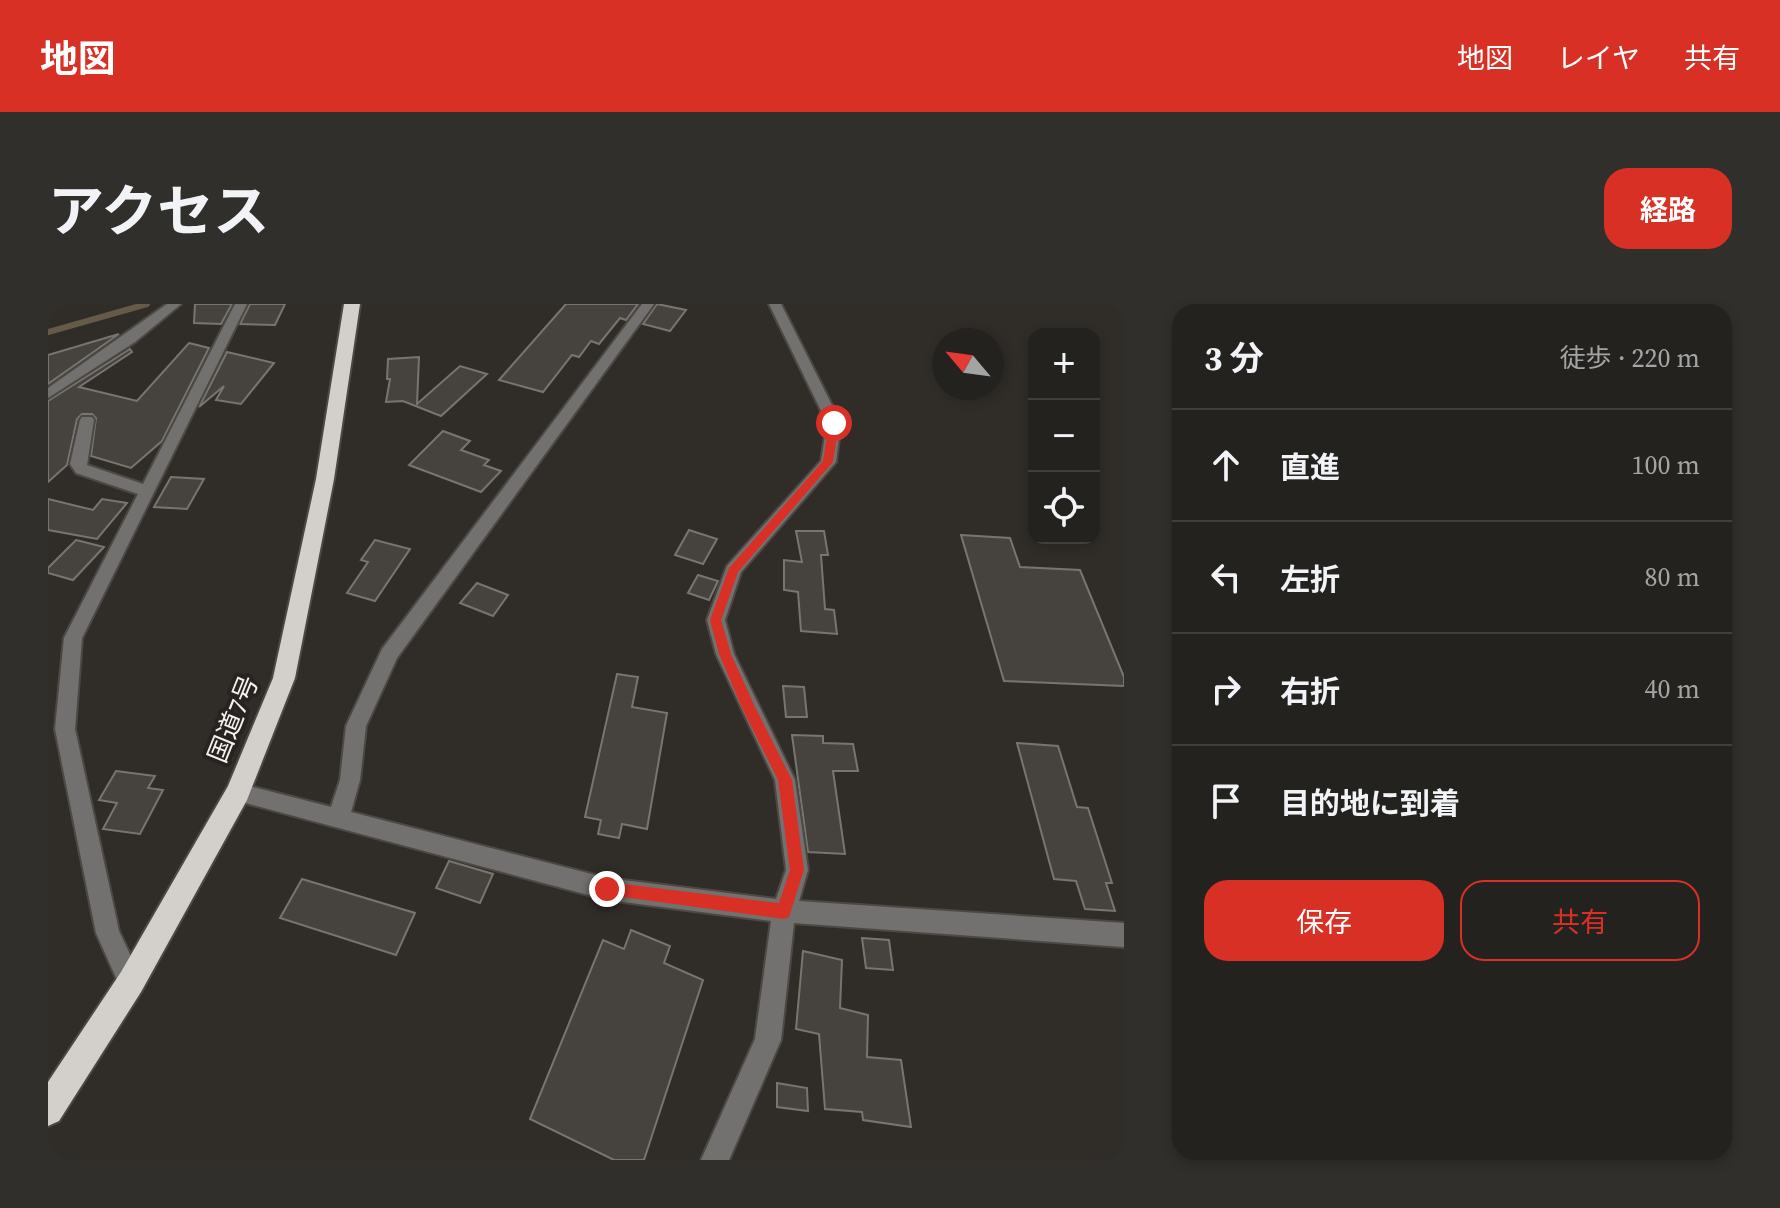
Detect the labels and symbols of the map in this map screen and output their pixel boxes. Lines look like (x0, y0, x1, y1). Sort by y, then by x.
north arrow (932, 328, 1004, 400)
route start (816, 405, 852, 441)
street label: 国道7号 (199, 670, 267, 768)
route end (589, 871, 625, 907)

